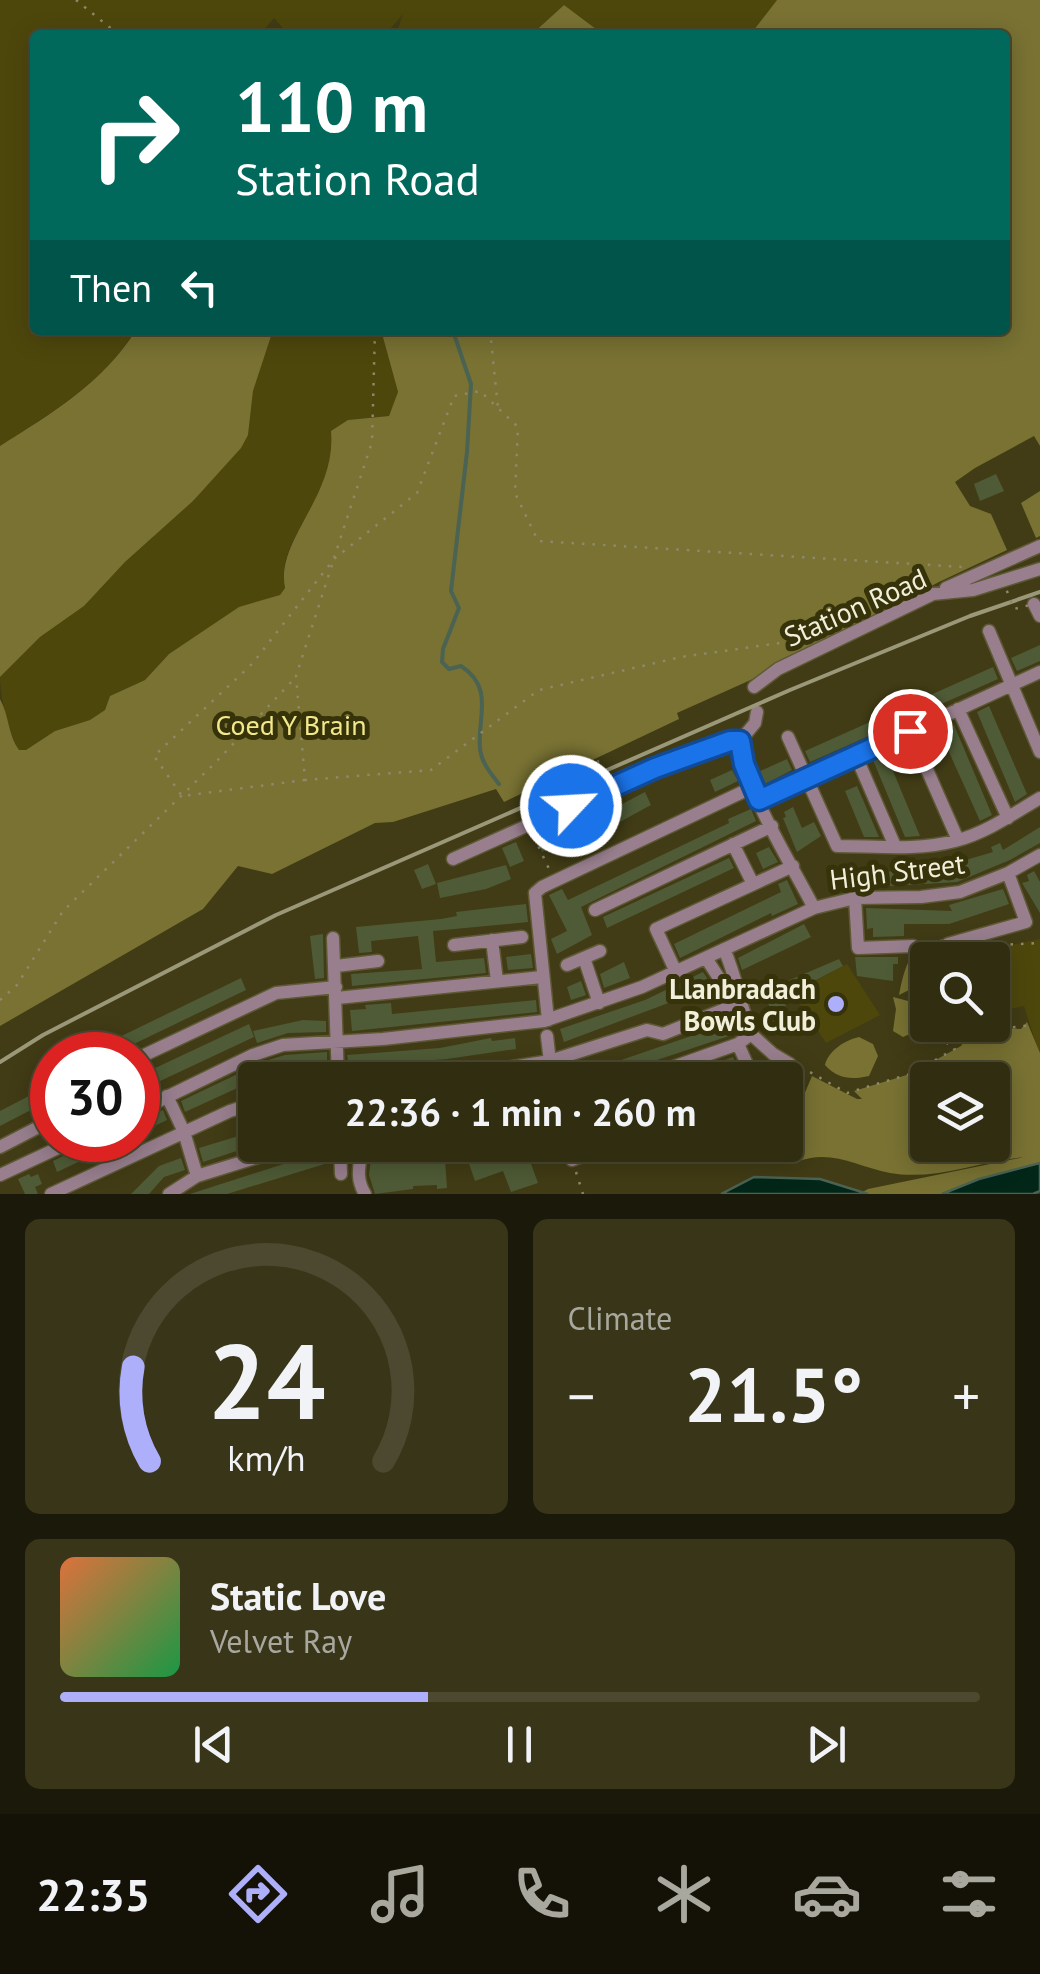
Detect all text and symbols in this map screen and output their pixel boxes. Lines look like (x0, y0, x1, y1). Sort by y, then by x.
text: 110 m (235, 61, 428, 151)
icon: right (70, 70, 200, 200)
text: Station Road (235, 149, 480, 207)
icon: left (172, 260, 227, 315)
text: Then (70, 263, 152, 312)
street label: Station Road (778, 559, 932, 655)
pin (868, 689, 953, 774)
icon: arrive (883, 704, 938, 759)
park label: Coed Y Brain (216, 706, 366, 743)
position arrow (519, 754, 623, 858)
street label: High Street (827, 844, 967, 898)
map controls (910, 942, 1010, 1162)
button: search (910, 942, 1010, 1042)
place label: Llanbradach Bowls Club (669, 970, 816, 1039)
marker: Llanbradach Bowls Club (825, 993, 847, 1015)
speed limit sign: 30 (30, 1032, 160, 1162)
button: layers (910, 1062, 1010, 1162)
text: 22:36 · 1 min · 260 m (345, 1087, 696, 1136)
text: Climate (568, 1297, 672, 1339)
text: 24 (207, 1313, 325, 1448)
text: 21.5° (684, 1346, 863, 1443)
text: − (568, 1360, 595, 1431)
text: + (952, 1360, 980, 1431)
text: km/h (227, 1435, 305, 1481)
text: Static Love (210, 1571, 386, 1620)
text: Velvet Ray (210, 1620, 352, 1662)
icon: previous (186, 1717, 241, 1772)
icon: pause (492, 1717, 547, 1772)
icon: next (799, 1717, 854, 1772)
icon: directions (223, 1859, 293, 1929)
icon: music (365, 1859, 435, 1929)
icon: phone (507, 1859, 577, 1929)
icon: climate (649, 1859, 719, 1929)
icon: car (792, 1859, 862, 1929)
icon: filters (934, 1859, 1004, 1929)
text: 22:35 (36, 1865, 150, 1923)

